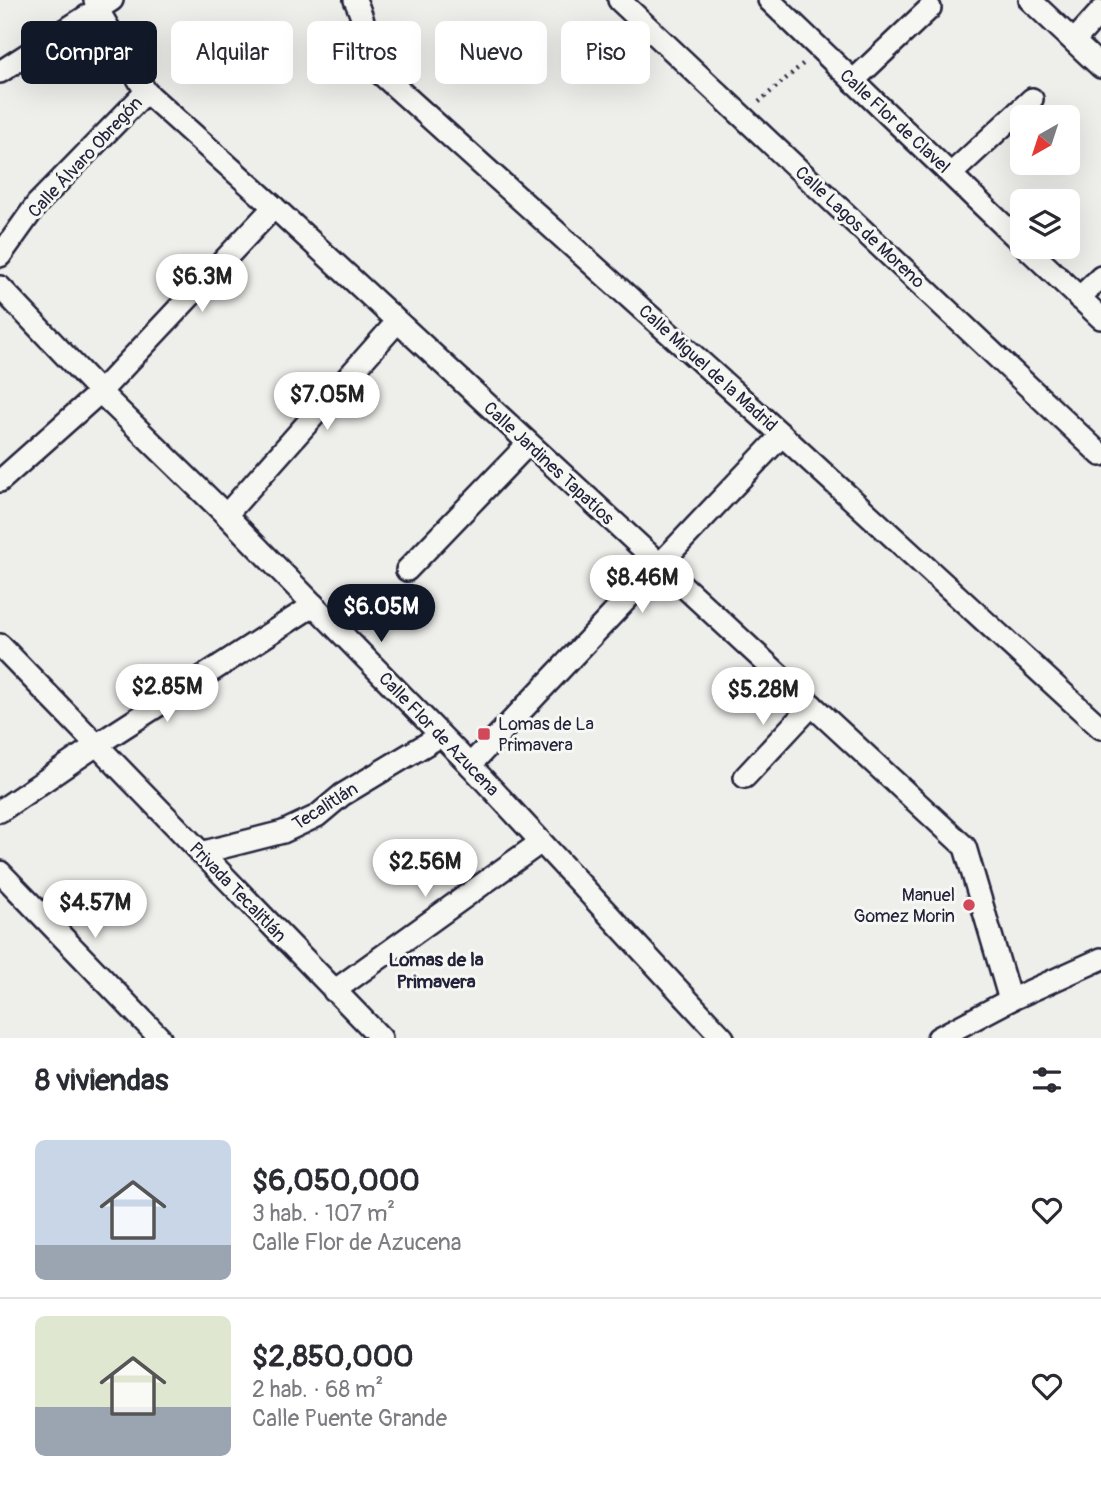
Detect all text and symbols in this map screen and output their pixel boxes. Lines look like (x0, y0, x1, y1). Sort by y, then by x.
chip: Comprar (21, 21, 157, 84)
chip: Alquilar (171, 21, 293, 84)
chip: Filtros (307, 21, 421, 84)
chip: Nuevo (435, 21, 547, 84)
chip: Piso (561, 21, 650, 84)
street label: Calle Flor de Clavel (835, 64, 955, 178)
street label: Calle Álvaro Obregón (23, 92, 148, 223)
north arrow (1010, 105, 1080, 175)
map controls (1010, 105, 1080, 259)
street label: Calle Lagos de Moreno (790, 161, 930, 294)
button: layers (1010, 189, 1080, 259)
pin: $6.3M (153, 254, 251, 314)
text: $6.3M (172, 262, 232, 291)
street label: Calle Miguel de la Madrid (633, 300, 782, 437)
pin: $7.05M (270, 372, 384, 432)
text: $7.05M (290, 380, 364, 409)
street label: Calle Jardines Tapatíos (479, 397, 619, 530)
pin: $8.46M (585, 556, 699, 615)
text: $8.46M (606, 563, 678, 592)
pin: $6.05M (324, 584, 438, 644)
text: $6.05M (343, 592, 419, 621)
pin: $2.85M (110, 664, 224, 724)
street label: Calle Flor de Azucena (373, 667, 504, 801)
pin: $5.28M (706, 668, 820, 727)
text: $2.85M (132, 672, 202, 701)
text: $5.28M (728, 675, 798, 704)
place label: Lomas de La Primavera (498, 713, 594, 757)
marker: Lomas de La Primavera (476, 726, 492, 742)
street label: Tecalitlán (288, 777, 362, 835)
street label: Privada Tecalitlán (184, 838, 291, 947)
pin: $2.56M (368, 839, 482, 899)
text: $2.56M (389, 847, 461, 876)
pin: $4.57M (38, 880, 152, 940)
place label: Manuel Gomez Morin (854, 884, 955, 928)
text: $4.57M (59, 888, 131, 917)
marker: Manuel Gomez Morin (961, 897, 977, 913)
district label: Lomas de la Primavera (388, 948, 484, 994)
icon: filters (1028, 1061, 1066, 1099)
text: 8 viviendas (35, 1062, 168, 1099)
text: $6,050,000 (252, 1162, 420, 1199)
icon: home (91, 1168, 175, 1252)
icon: heart (1028, 1191, 1066, 1229)
text: 3 hab. · 107 m² (252, 1199, 395, 1228)
text: Calle Flor de Azucena (252, 1228, 461, 1257)
text: $2,850,000 (252, 1338, 414, 1375)
icon: home (91, 1344, 175, 1428)
icon: heart (1028, 1367, 1066, 1405)
text: 2 hab. · 68 m² (252, 1375, 383, 1404)
text: Calle Puente Grande (252, 1404, 447, 1433)

